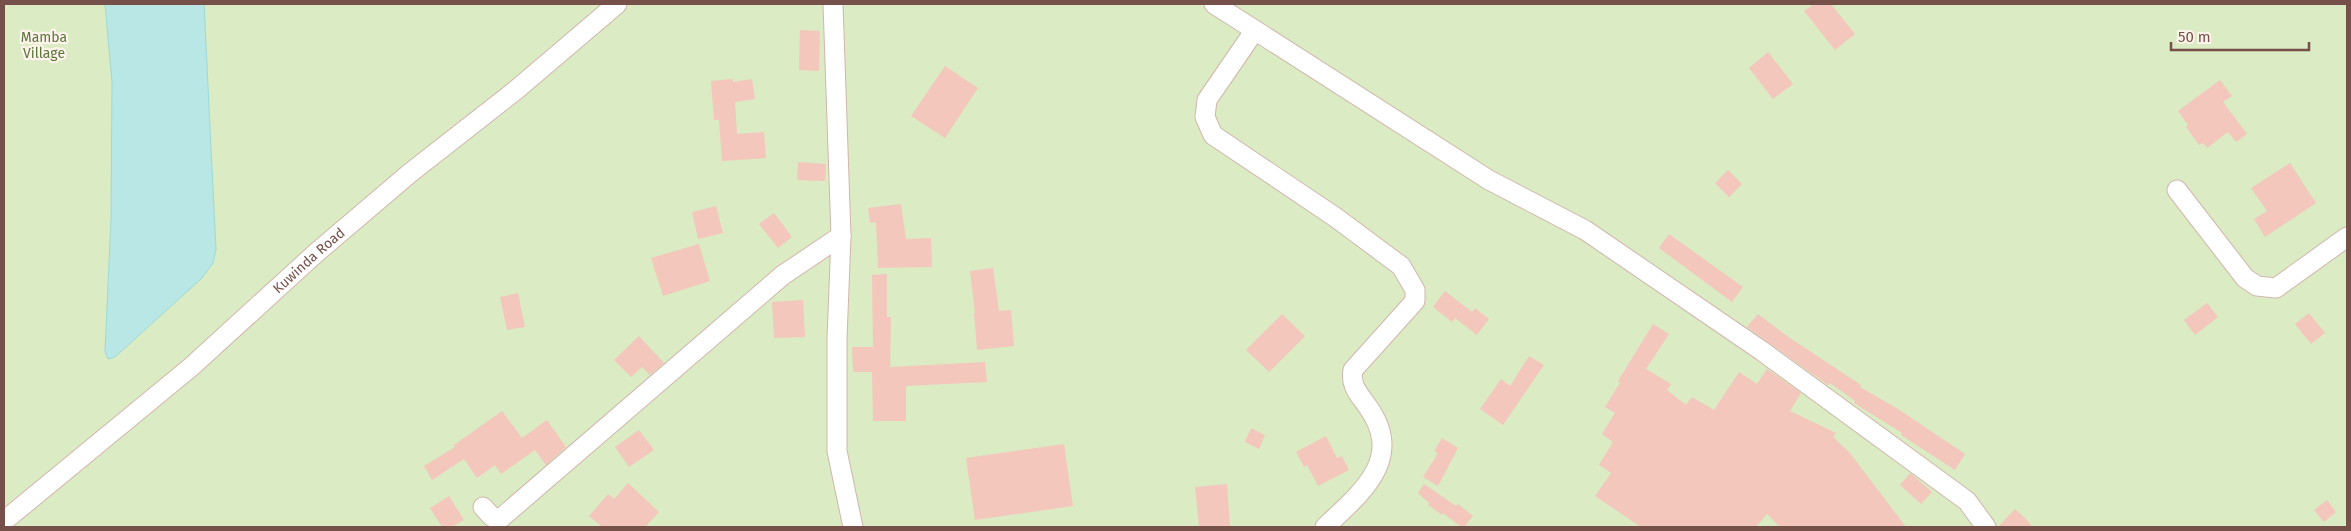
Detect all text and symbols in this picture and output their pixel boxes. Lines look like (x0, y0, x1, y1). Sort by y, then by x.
scale bar (2171, 20, 2308, 52)
text: 50 m (2178, 28, 2211, 46)
park label: Mamba Village (21, 29, 67, 62)
street label: Kuwinda Road (269, 224, 348, 297)

